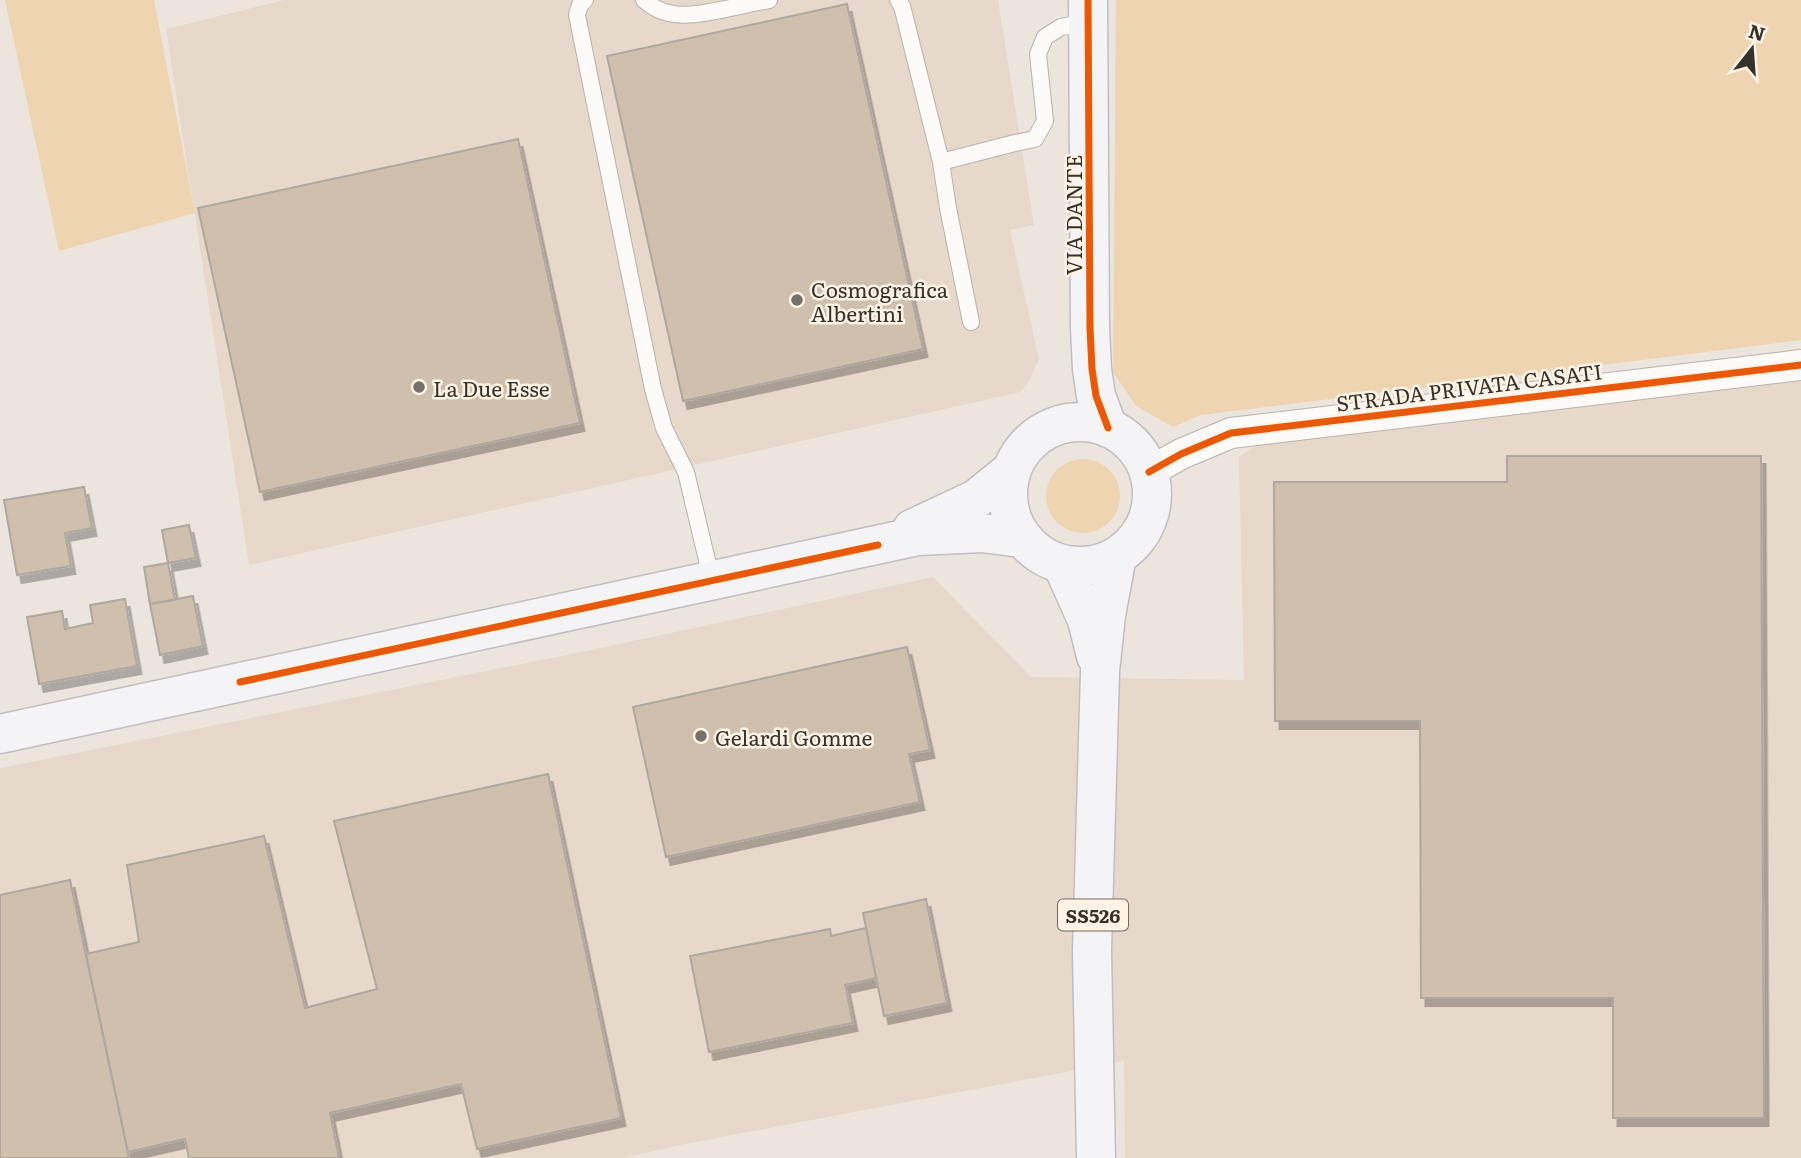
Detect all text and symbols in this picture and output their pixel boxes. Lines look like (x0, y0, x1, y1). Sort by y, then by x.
north arrow (1717, 14, 1787, 84)
text: N (1746, 16, 1769, 48)
street label: VIA DANTE (1057, 155, 1088, 275)
place label: Cosmografica Albertini (811, 273, 949, 328)
marker: Cosmografica Albertini (789, 292, 805, 308)
street label: STRADA PRIVATA CASATI (1334, 354, 1604, 418)
place label: La Due Esse (433, 372, 550, 403)
marker: La Due Esse (411, 379, 427, 395)
place label: Gelardi Gomme (715, 721, 873, 752)
marker: Gelardi Gomme (693, 728, 709, 744)
road number: SS526 (1058, 900, 1128, 931)

